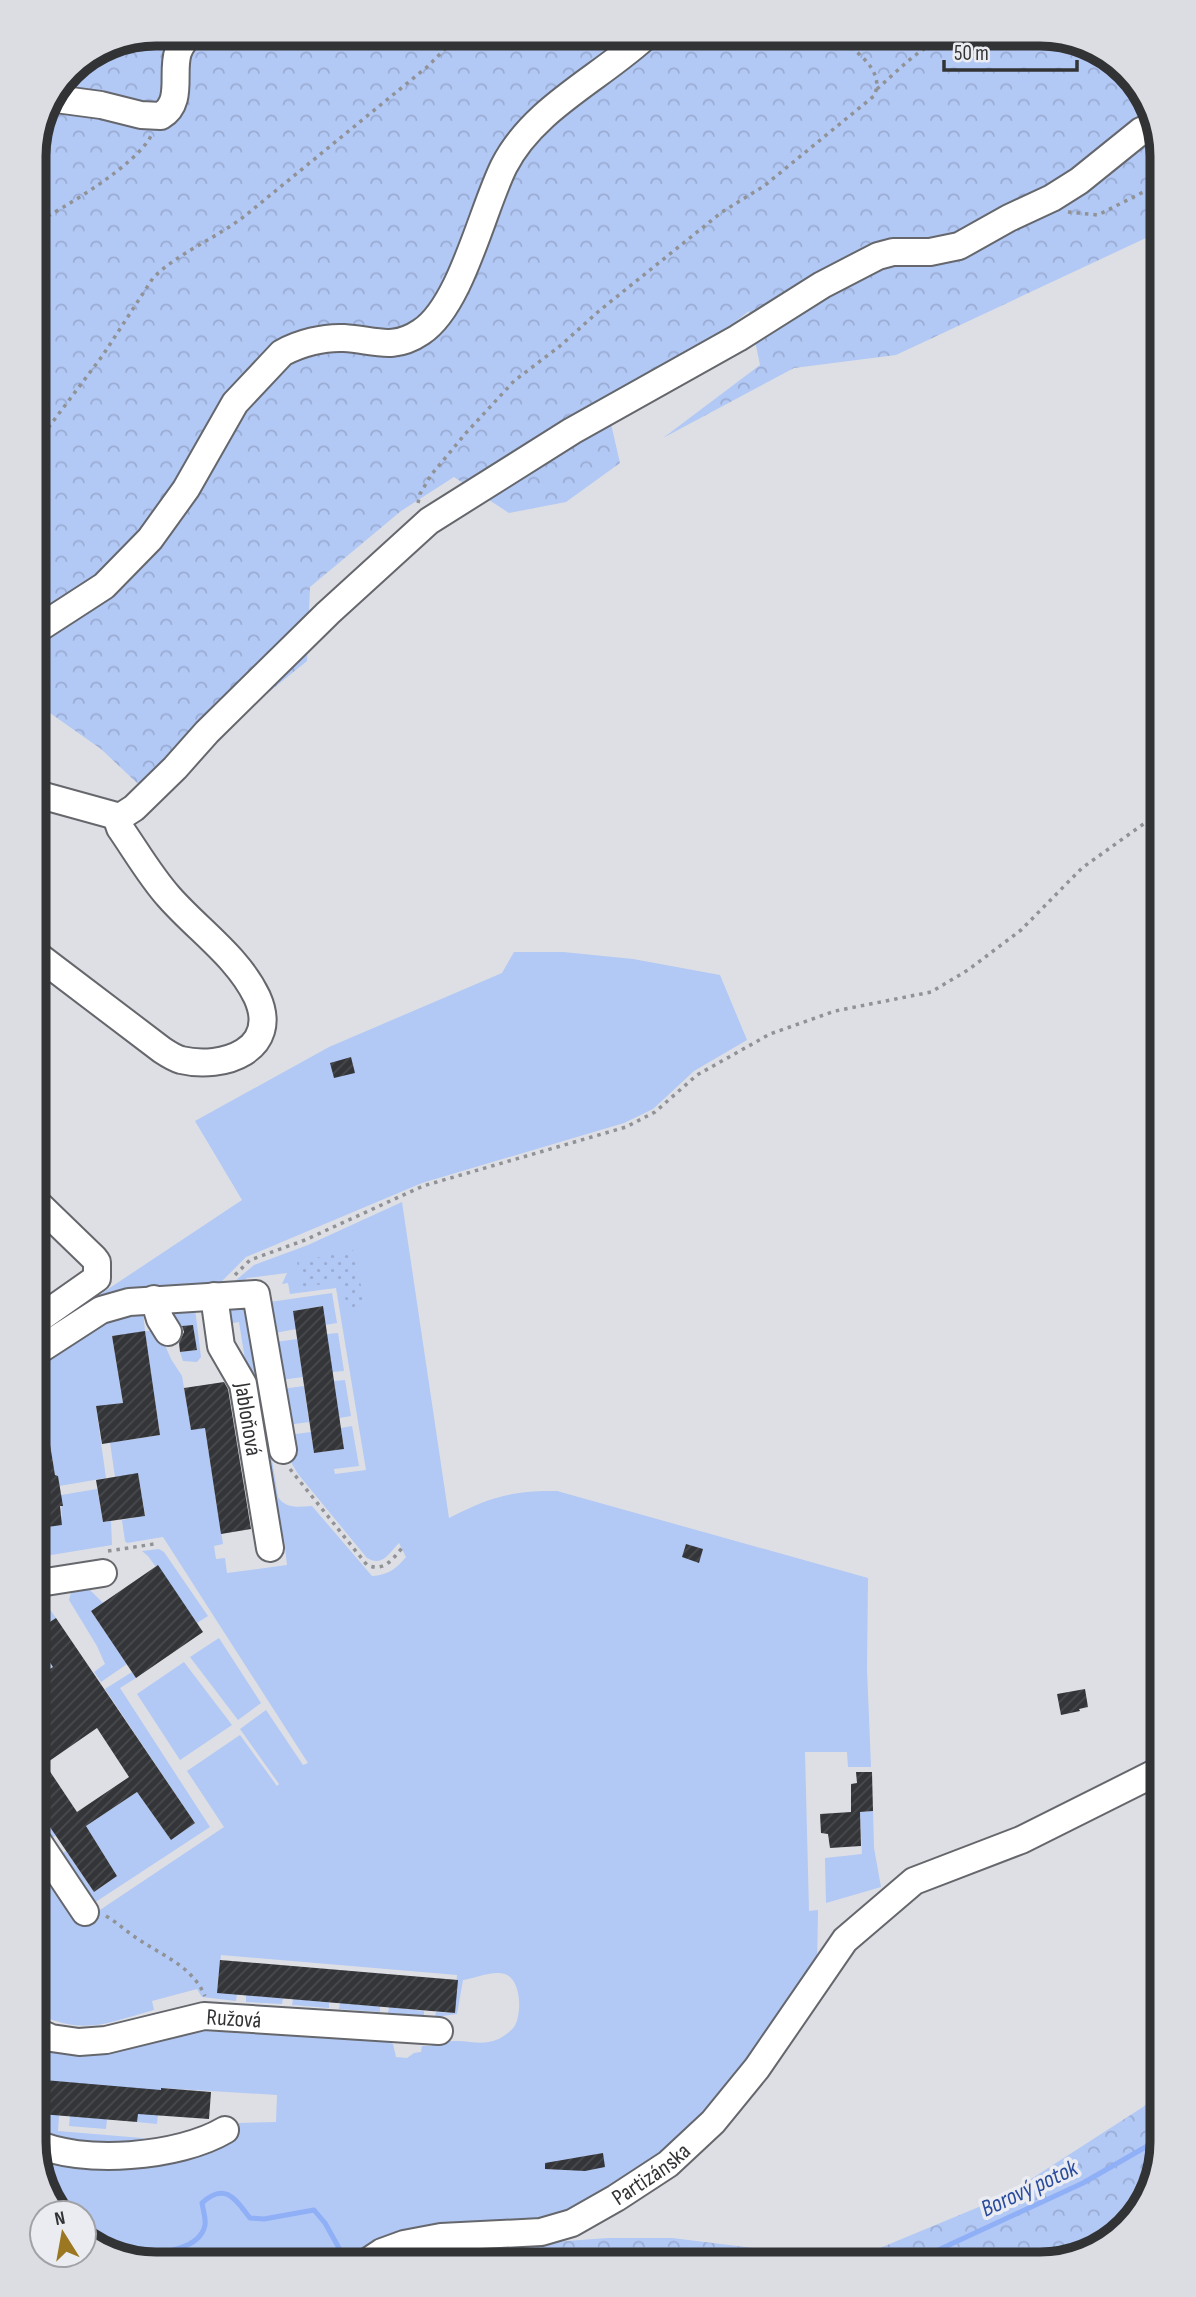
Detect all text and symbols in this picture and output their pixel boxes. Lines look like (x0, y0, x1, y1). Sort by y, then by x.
scale bar (944, 28, 1077, 72)
text: 50 m (954, 41, 989, 66)
street label: Jabloňová (228, 1380, 268, 1458)
street label: Ružová (206, 2003, 262, 2035)
street label: Partizánska (607, 2138, 696, 2212)
water label: Borový potok (976, 2153, 1083, 2223)
north arrow (28, 2199, 98, 2269)
text: N (53, 2207, 67, 2231)

